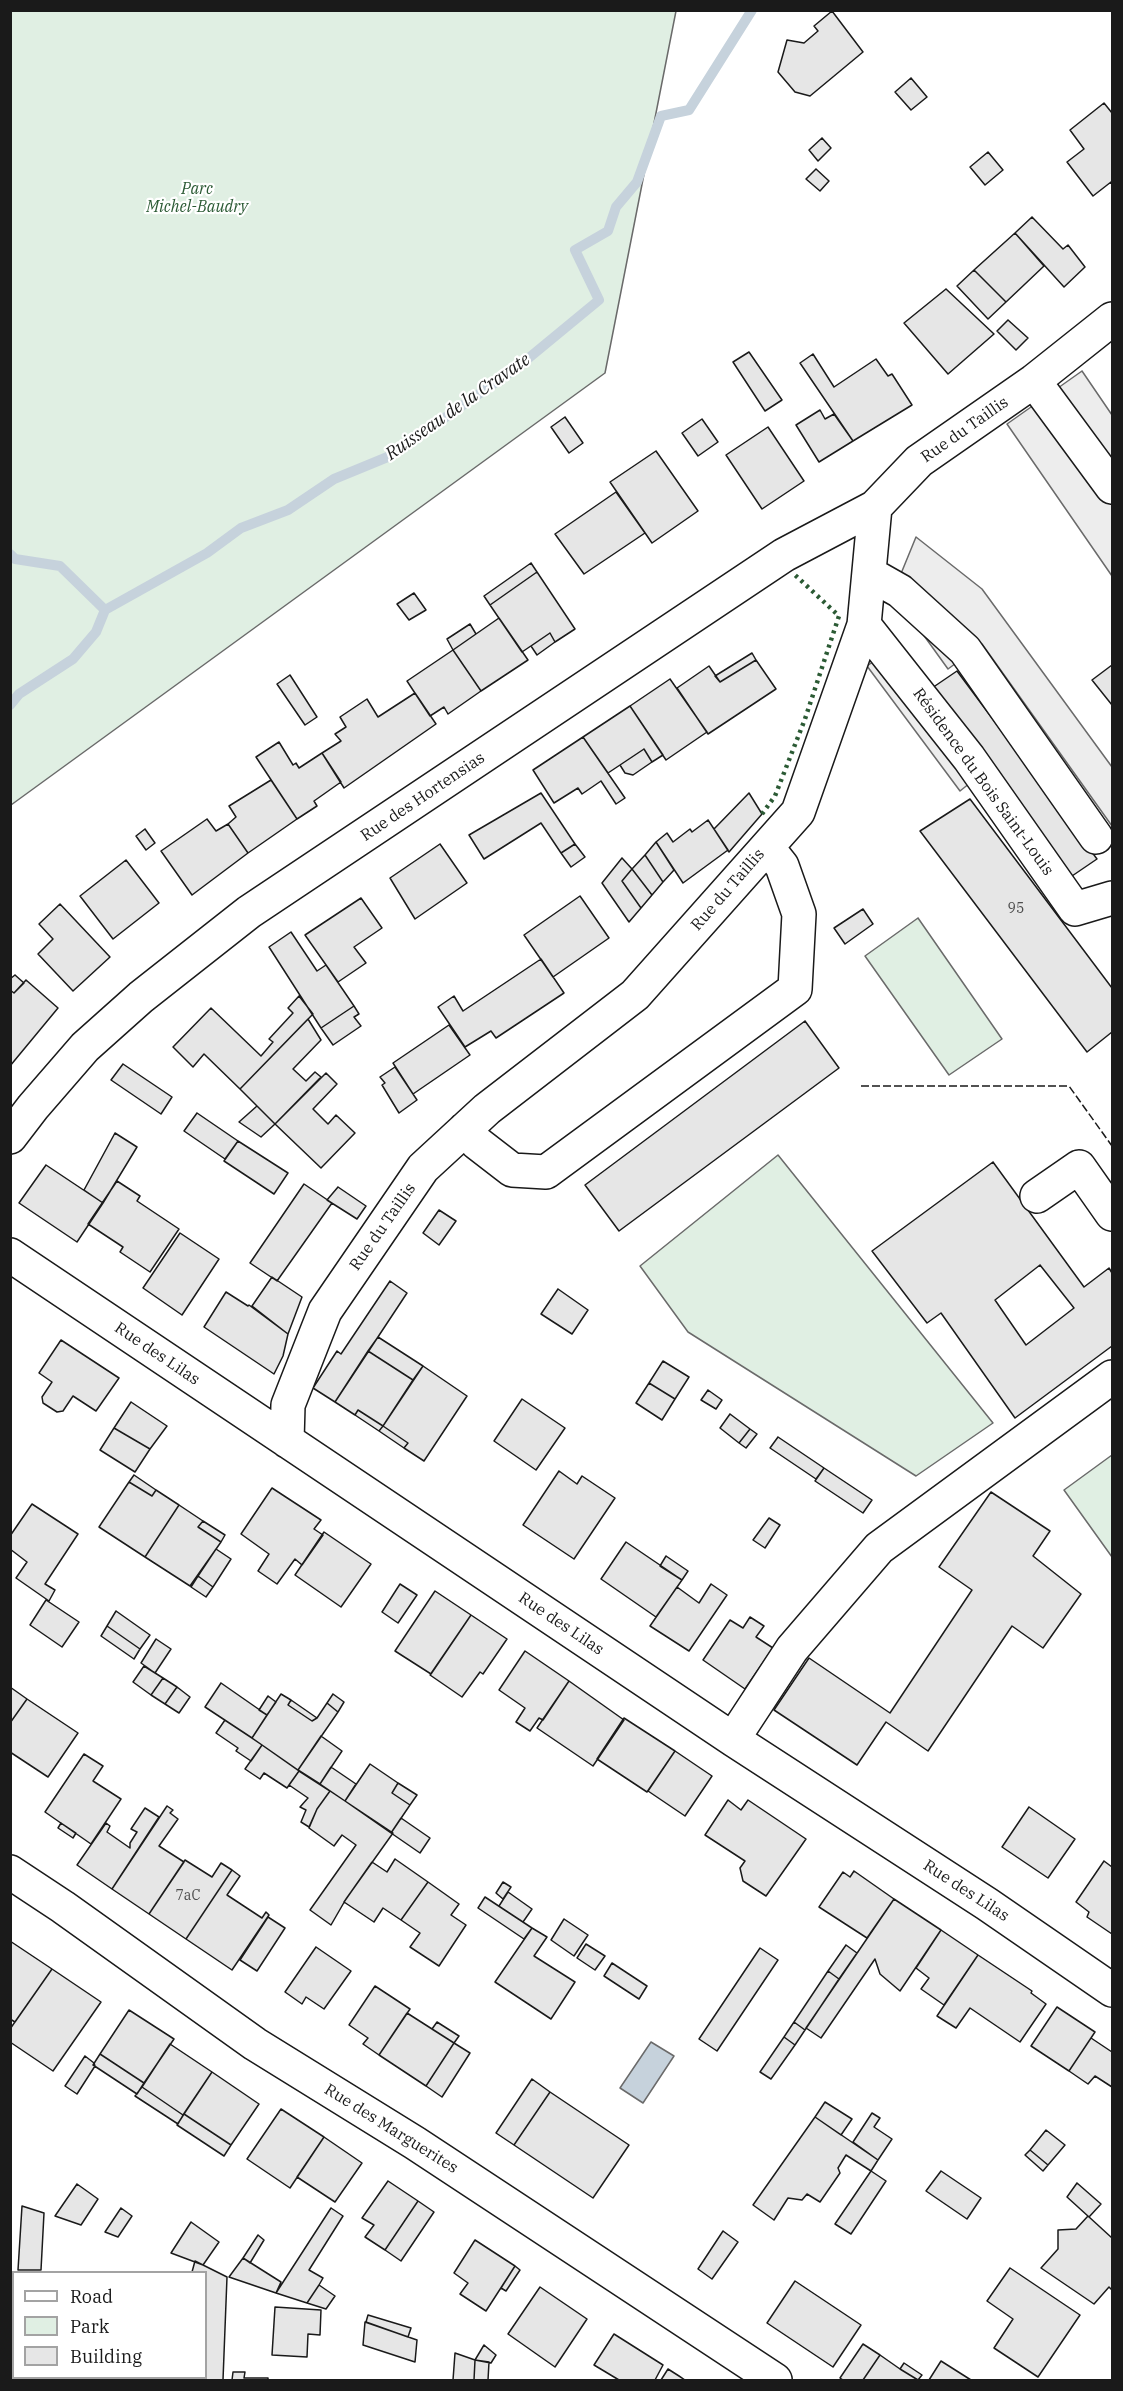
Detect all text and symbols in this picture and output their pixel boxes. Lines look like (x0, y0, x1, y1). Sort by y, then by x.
park label: Parc Michel-Baudry (146, 179, 248, 217)
water label: Ruisseau de la Cravate (382, 349, 534, 465)
street label: Rue du Taillis (918, 393, 1012, 467)
street label: Résidence du Bois Saint-Louis (909, 685, 1057, 879)
street label: Rue des Hortensias (357, 748, 489, 846)
street label: Rue du Taillis (687, 845, 769, 935)
house number: 95 (1008, 901, 1024, 917)
street label: Rue du Taillis (346, 1180, 420, 1274)
street label: Rue des Lilas (111, 1318, 203, 1390)
street label: Rue des Lilas (515, 1588, 607, 1660)
street label: Rue des Lilas (919, 1856, 1013, 1926)
house number: 7aC (175, 1888, 201, 1904)
street label: Rue des Marguerites (321, 2080, 461, 2178)
legend (12, 2271, 207, 2379)
text: Road (70, 2285, 113, 2308)
text: Park (70, 2315, 109, 2338)
text: Building (70, 2345, 142, 2368)

